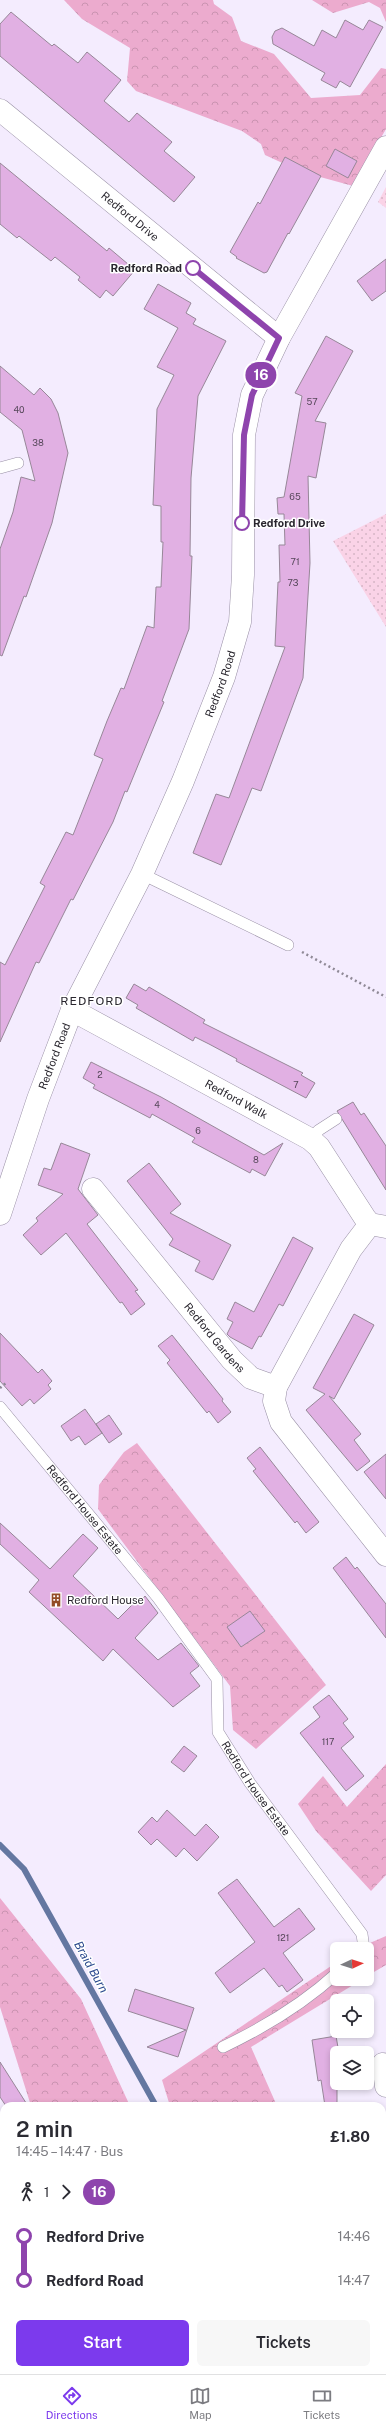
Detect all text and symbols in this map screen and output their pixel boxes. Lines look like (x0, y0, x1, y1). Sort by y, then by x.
street label: Redford Drive (99, 189, 161, 243)
marker: Redford Road (185, 260, 201, 276)
place label: Redford Road (110, 262, 182, 274)
line badge: 16 (243, 362, 279, 388)
text: 16 (253, 367, 269, 383)
house number: 57 (306, 396, 318, 407)
house number: 40 (13, 404, 25, 415)
house number: 38 (32, 437, 44, 448)
house number: 65 (289, 491, 301, 502)
marker: Redford Drive (234, 515, 250, 531)
place label: Redford Drive (253, 517, 325, 529)
house number: 71 (290, 556, 300, 567)
house number: 73 (288, 577, 299, 588)
street label: Redford Road (203, 649, 237, 719)
district label: REDFORD (60, 994, 124, 1008)
street label: Redford Road (36, 1021, 72, 1091)
house number: 2 (97, 1069, 103, 1080)
street label: Redford Walk (203, 1077, 270, 1121)
house number: 7 (293, 1079, 299, 1090)
house number: 4 (154, 1099, 160, 1110)
house number: 6 (195, 1125, 201, 1136)
house number: 8 (253, 1154, 259, 1165)
street label: Redford Gardens (182, 1300, 247, 1375)
street label: Redford House Estate (44, 1462, 125, 1556)
building icon: Redford House (48, 1592, 64, 1608)
place label: Redford House (67, 1594, 144, 1606)
house number: 117 (322, 1736, 334, 1747)
street label: Redford House Estate (219, 1739, 293, 1838)
house number: 121 (277, 1932, 289, 1943)
water label: Braid Burn (71, 1939, 111, 1996)
north arrow (330, 1942, 374, 1986)
map controls (330, 1942, 374, 2090)
button: locate (330, 1994, 374, 2038)
button: layers (330, 2046, 374, 2090)
text: 2 min (16, 2116, 73, 2142)
text: £1.80 (330, 2128, 370, 2145)
text: 14:45 – 14:47 · Bus (16, 2144, 123, 2159)
icon: walk (16, 2181, 38, 2203)
icon: forward (55, 2181, 77, 2203)
text: 16 (91, 2184, 107, 2200)
text: 1 (44, 2185, 49, 2200)
text: Redford Drive (46, 2228, 144, 2245)
text: 14:46 (337, 2229, 370, 2244)
text: Redford Road (46, 2272, 144, 2289)
text: 14:47 (338, 2273, 370, 2288)
button: Start (16, 2320, 189, 2366)
button: Tickets (197, 2320, 370, 2366)
tab: Directions (46, 2385, 98, 2421)
tab: Map (189, 2385, 212, 2421)
tab: Tickets (303, 2385, 340, 2421)

